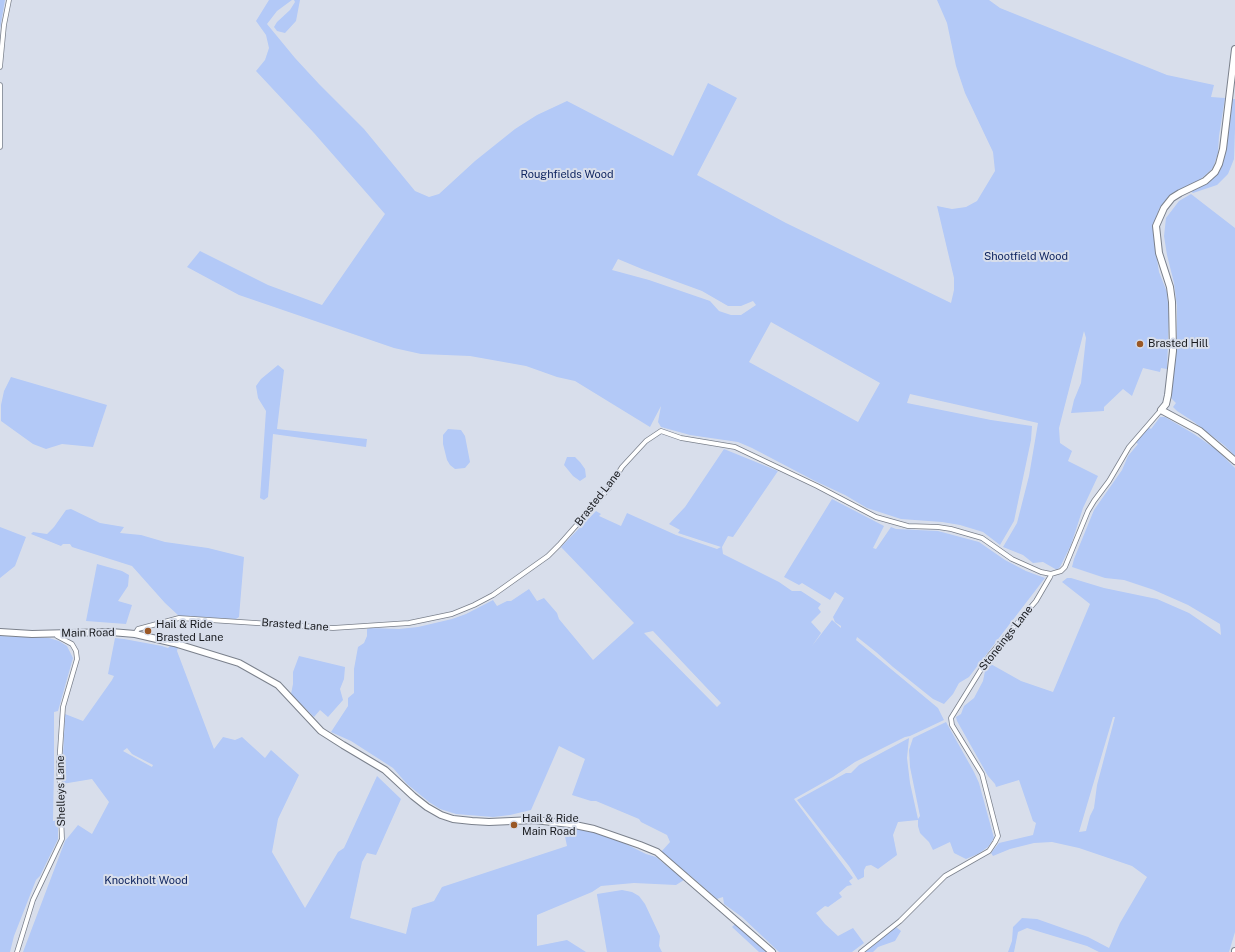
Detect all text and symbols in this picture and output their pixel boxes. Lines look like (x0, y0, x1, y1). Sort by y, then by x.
park label: Roughfields Wood (521, 168, 613, 182)
park label: Shootfield Wood (984, 250, 1068, 264)
place label: Brasted Hill (1148, 337, 1208, 351)
marker: Brasted Hill (1135, 339, 1145, 349)
street label: Brasted Lane (572, 467, 624, 529)
street label: Stoneings Lane (976, 603, 1036, 673)
street label: Brasted Lane (261, 616, 329, 634)
place label: Hail & Ride Brasted Lane (156, 618, 223, 644)
street label: Main Road (61, 626, 115, 640)
marker: Hail & Ride Brasted Lane (143, 626, 153, 636)
street label: Shelleys Lane (54, 755, 68, 827)
place label: Hail & Ride Main Road (522, 812, 579, 838)
marker: Hail & Ride Main Road (509, 820, 519, 830)
park label: Knockholt Wood (104, 874, 188, 888)

